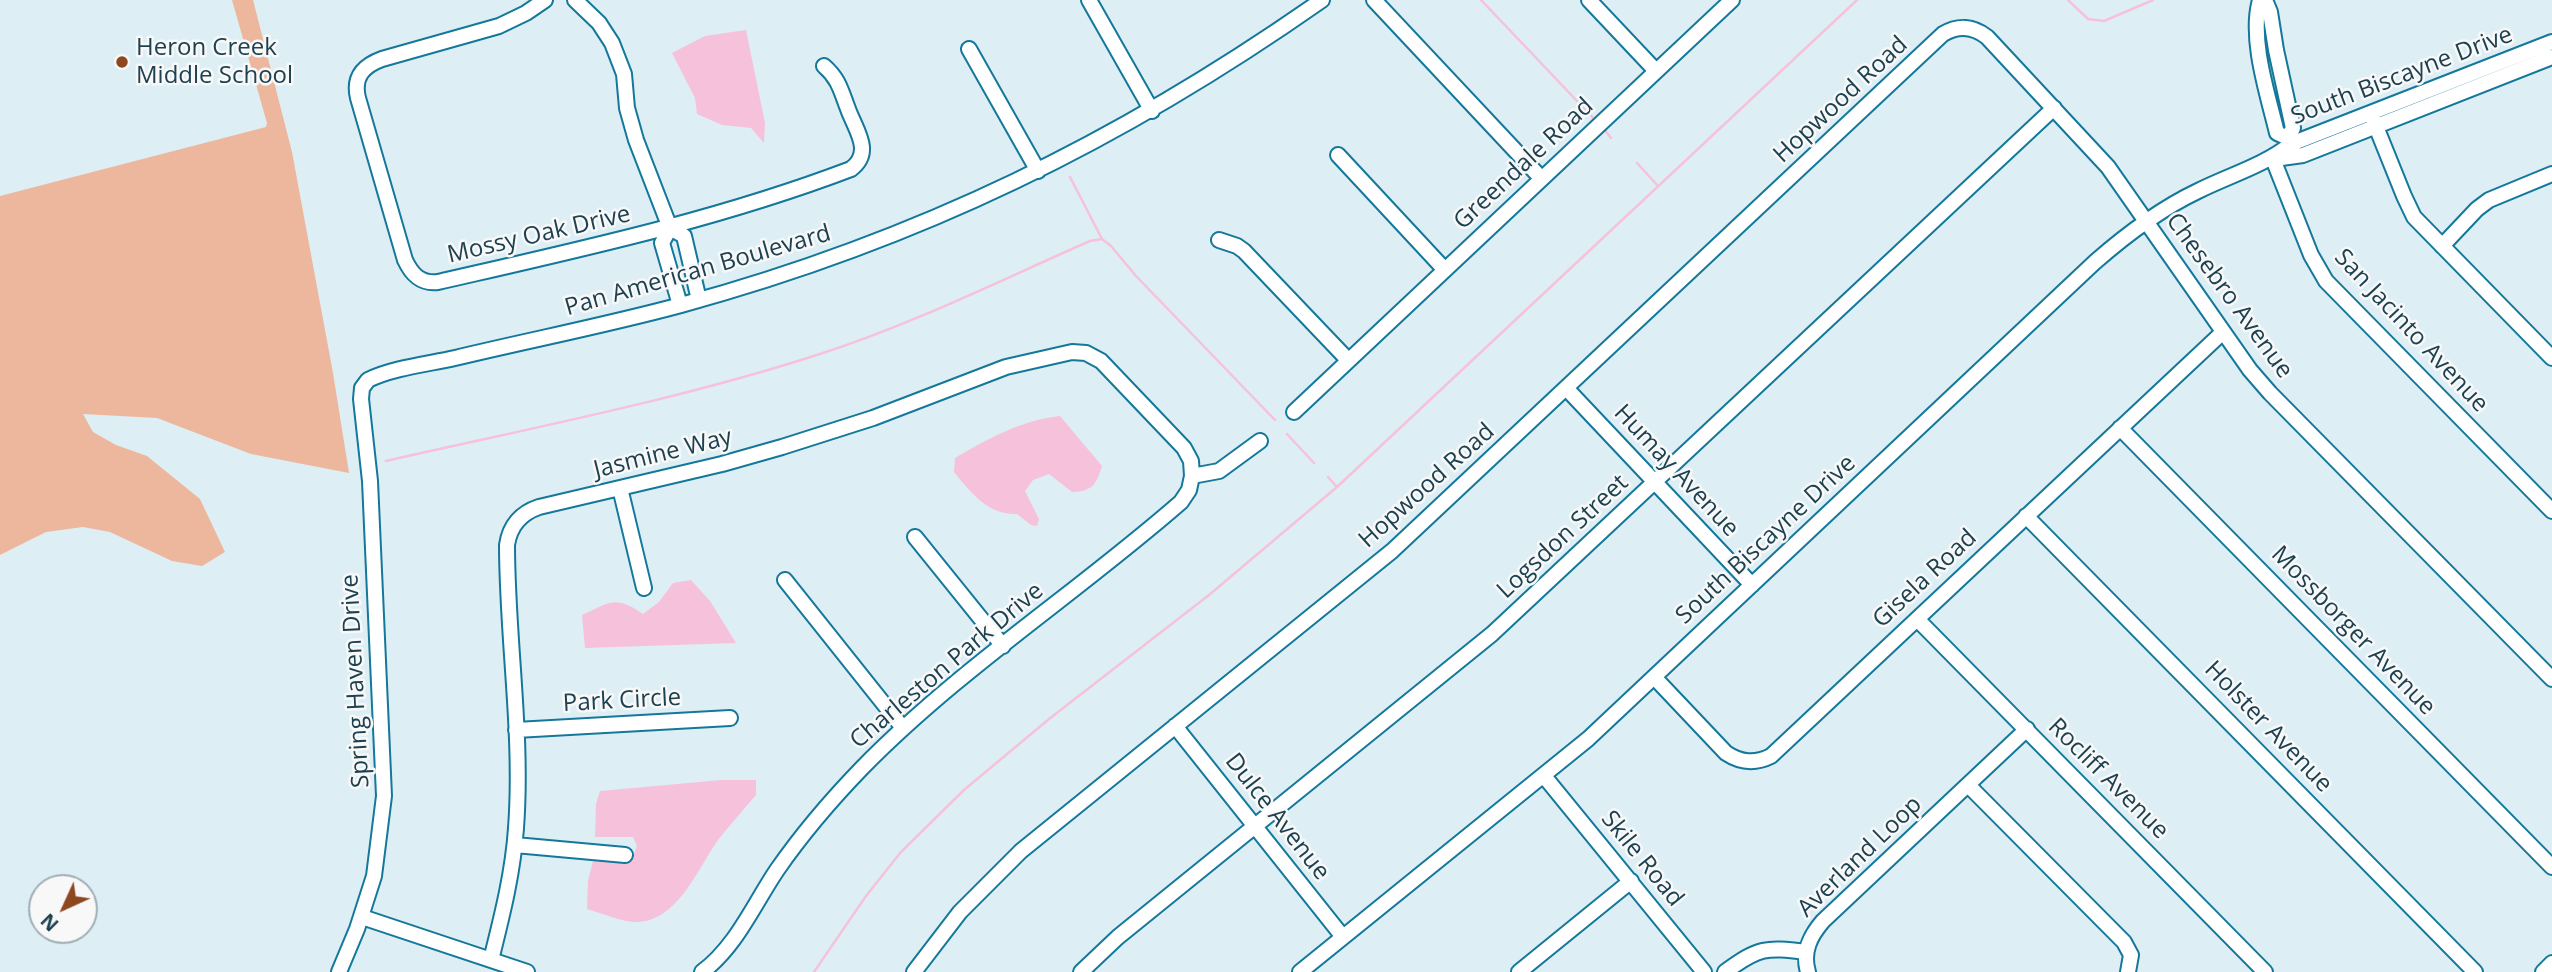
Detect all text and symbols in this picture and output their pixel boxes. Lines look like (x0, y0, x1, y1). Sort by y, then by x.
street label: South Biscayne Drive (2287, 20, 2517, 132)
street label: Hopwood Road (1768, 31, 1914, 169)
place label: Heron Creek Middle School (136, 34, 293, 90)
marker: Heron Creek Middle School (114, 54, 130, 70)
street label: Greendale Road (1448, 92, 1600, 236)
street label: Mossy Oak Drive (445, 200, 633, 270)
street label: Chesebro Avenue (2159, 208, 2299, 384)
street label: Pan American Boulevard (562, 219, 834, 323)
street label: San Jacinto Avenue (2328, 244, 2494, 418)
street label: Humay Avenue (1608, 399, 1744, 543)
street label: Hopwood Road (1353, 418, 1501, 554)
street label: Jasmine Way (591, 423, 735, 485)
street label: South Biscayne Drive (1670, 449, 1862, 631)
street label: Logsdon Street (1492, 469, 1634, 605)
street label: Gisela Road (1867, 524, 1983, 634)
street label: Mossborger Avenue (2265, 540, 2441, 722)
street label: Spring Haven Drive (336, 573, 376, 789)
street label: Charleston Park Drive (845, 577, 1049, 755)
street label: Holster Avenue (2198, 655, 2338, 799)
street label: Park Circle (562, 684, 682, 718)
street label: Rocliff Avenue (2042, 713, 2174, 845)
street label: Dulce Avenue (1219, 748, 1335, 886)
street label: Averland Loop (1792, 791, 1928, 923)
street label: Skile Road (1595, 805, 1689, 913)
north arrow (28, 874, 98, 944)
text: N (35, 908, 64, 937)

